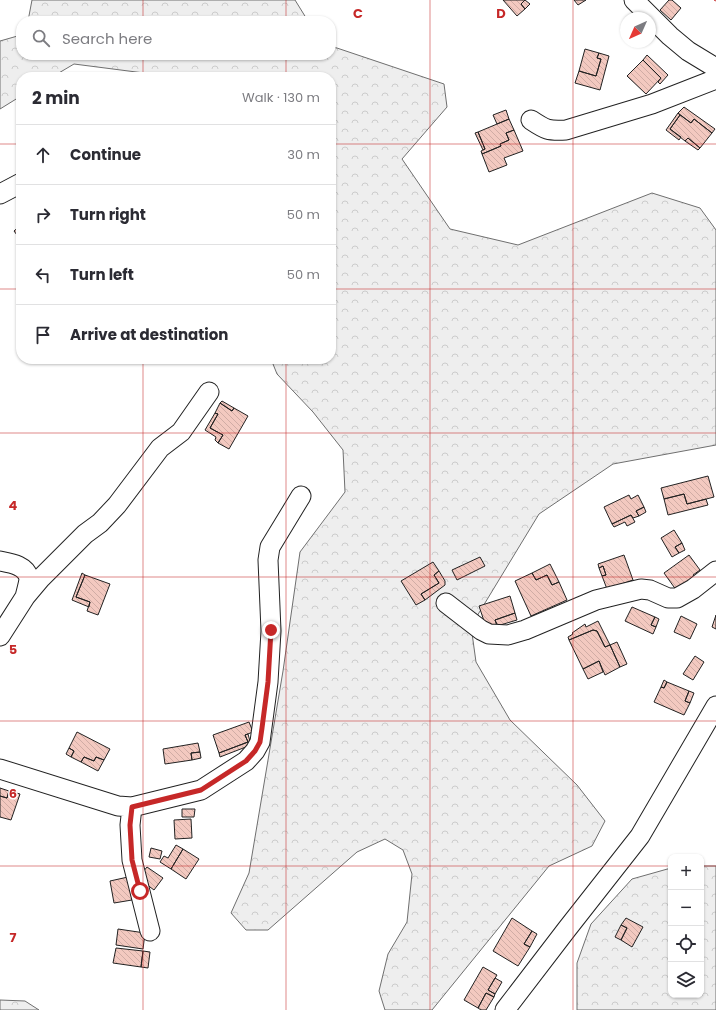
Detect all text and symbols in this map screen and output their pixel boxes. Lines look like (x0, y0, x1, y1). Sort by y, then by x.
text: C (353, 4, 363, 23)
text: D (496, 4, 506, 23)
north arrow (620, 12, 656, 48)
search box (16, 16, 336, 60)
icon: search (30, 27, 52, 49)
text: Search here (62, 28, 152, 49)
text: 2 min (32, 86, 80, 110)
text: Walk · 130 m (242, 88, 320, 107)
icon: ahead (32, 144, 54, 166)
text: Continue (70, 144, 141, 165)
text: 30 m (287, 145, 320, 164)
icon: right (32, 204, 54, 226)
text: Turn right (70, 204, 146, 225)
text: 50 m (287, 205, 320, 224)
icon: left (32, 264, 54, 286)
text: Turn left (70, 264, 134, 285)
text: 50 m (287, 265, 320, 284)
icon: arrive (32, 324, 54, 346)
text: Arrive at destination (70, 324, 228, 345)
text: 4 (9, 496, 18, 515)
route end (262, 621, 280, 639)
text: 5 (9, 640, 17, 659)
text: 6 (9, 784, 17, 803)
map controls (668, 854, 704, 998)
button: + (668, 854, 704, 890)
route start (131, 882, 149, 900)
button: − (668, 890, 704, 926)
button: locate (668, 926, 704, 962)
text: 7 (10, 928, 17, 947)
button: layers (668, 962, 704, 998)

